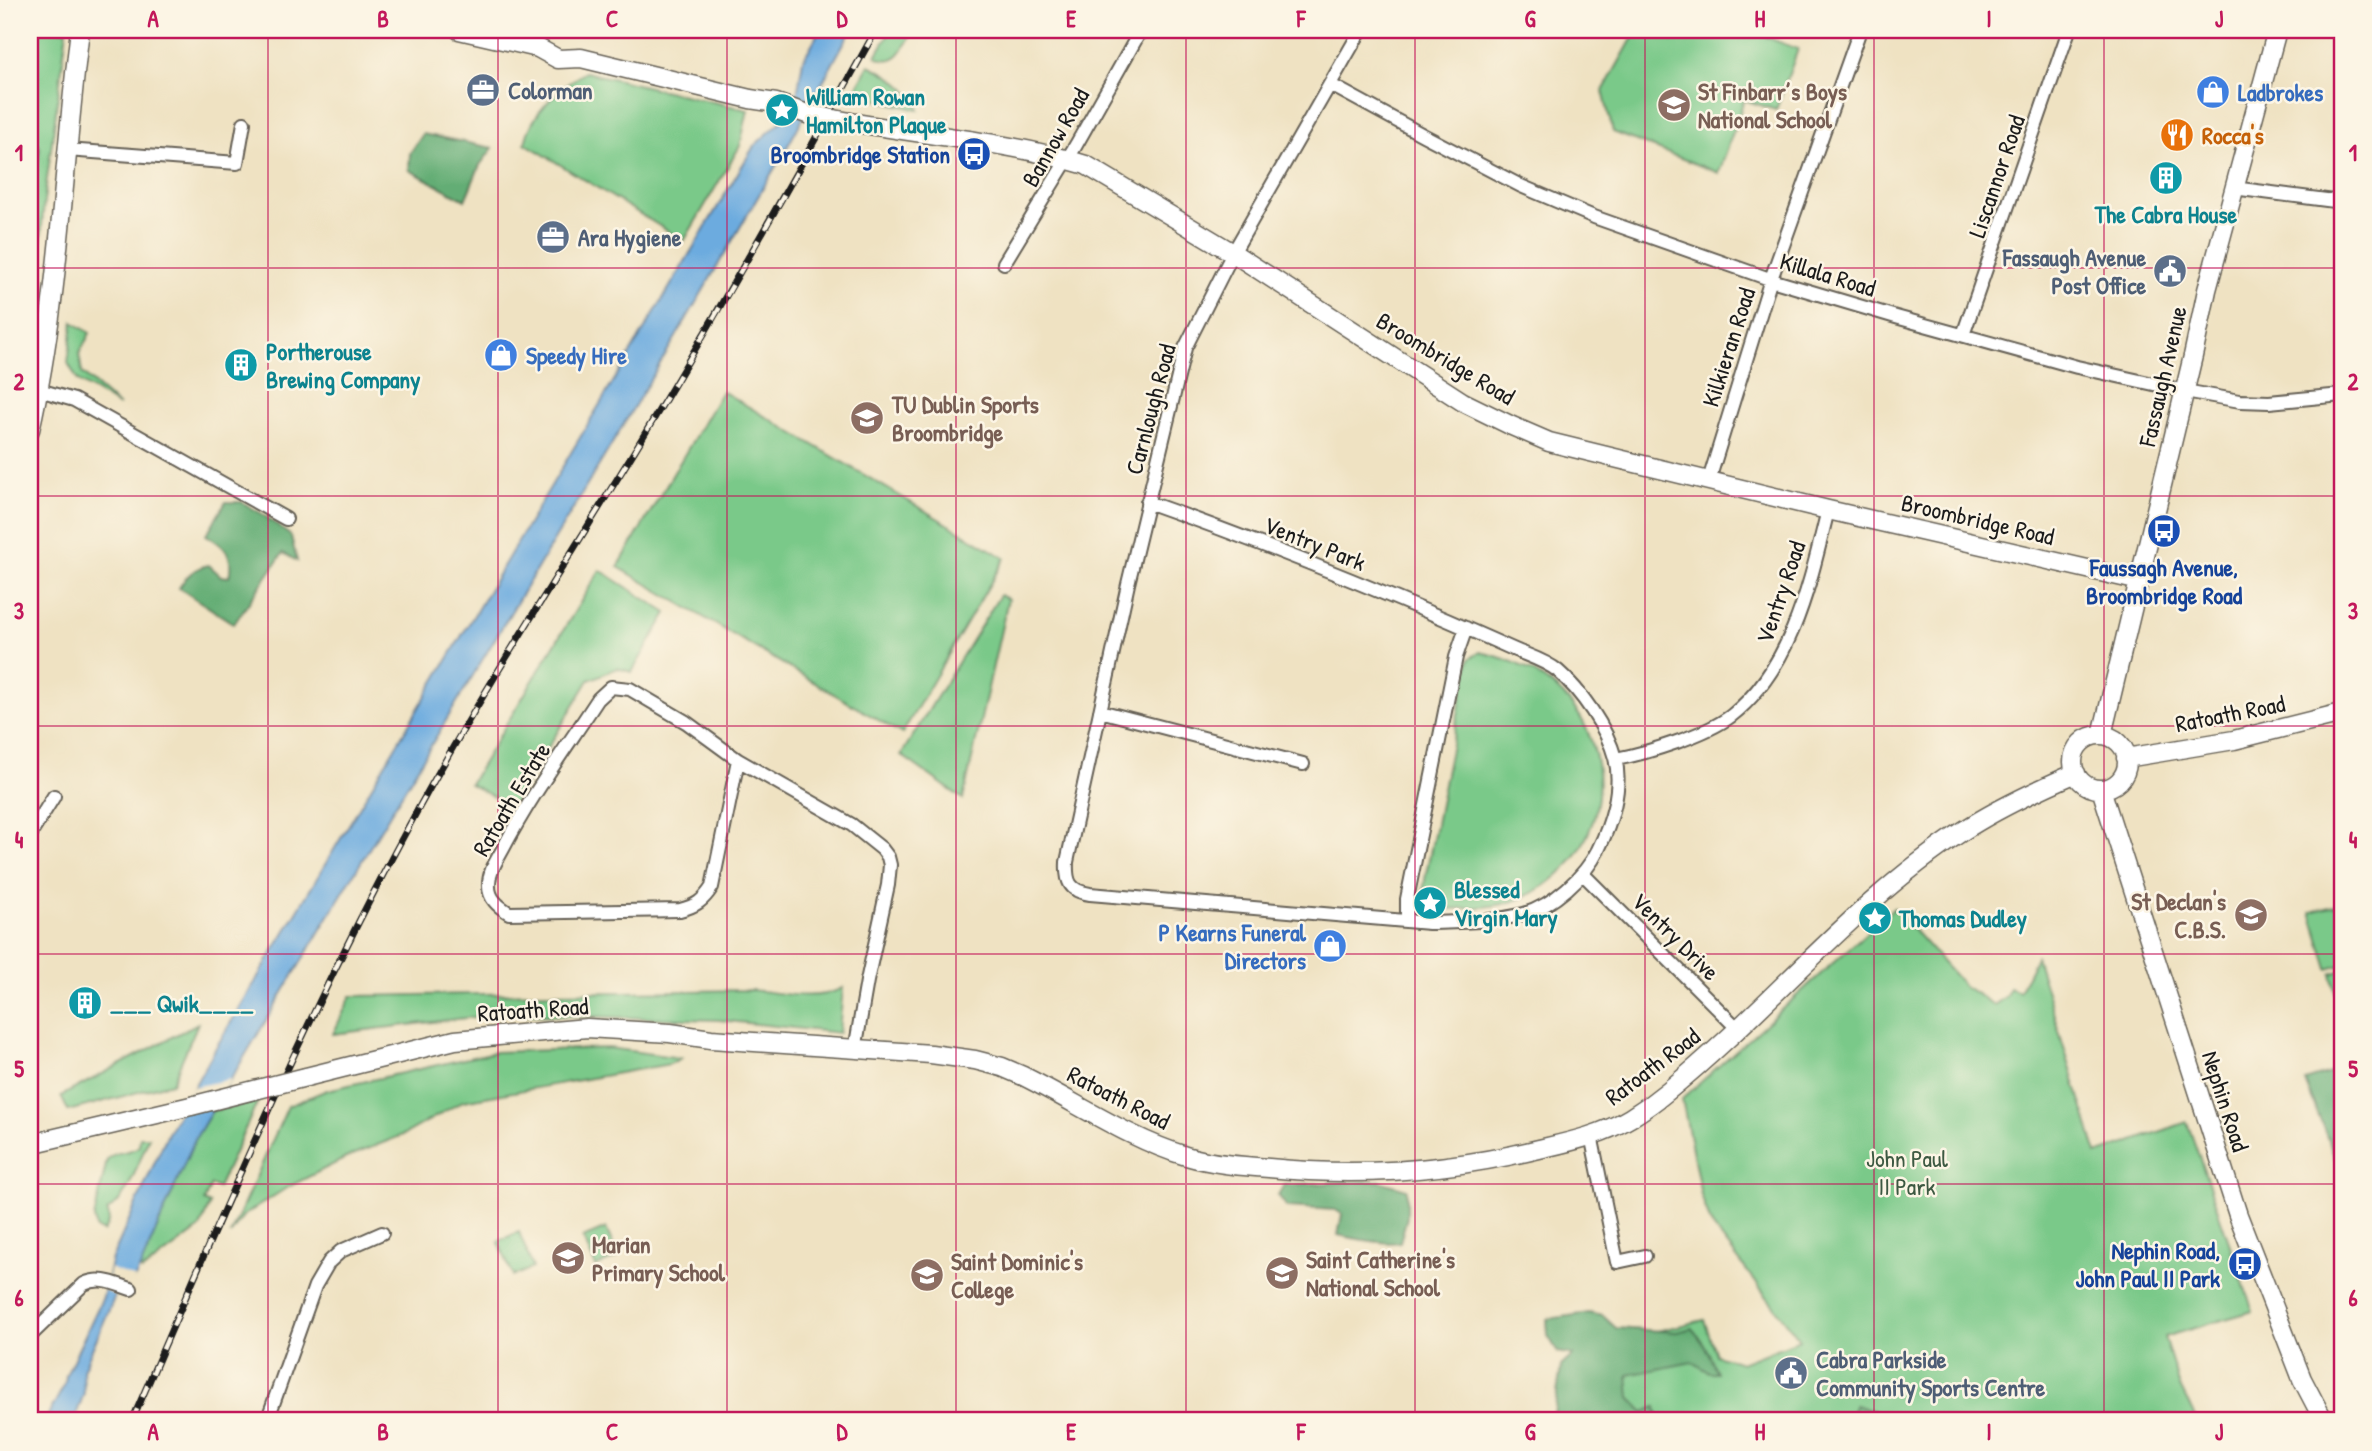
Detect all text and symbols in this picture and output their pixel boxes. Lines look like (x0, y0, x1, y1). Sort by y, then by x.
text: A (147, 3, 159, 34)
text: B (377, 3, 389, 34)
text: C (606, 3, 618, 34)
text: D (837, 3, 849, 34)
text: E (1066, 3, 1077, 34)
text: F (1296, 3, 1307, 34)
text: G (1524, 3, 1536, 34)
text: H (1755, 3, 1766, 34)
text: I (1986, 3, 1992, 34)
text: J (2215, 3, 2224, 34)
office icon: Colorman (464, 71, 502, 109)
shop icon: Ladbrokes (2194, 73, 2232, 111)
place label: Colorman (508, 74, 593, 106)
place label: St Finbarr’s Boys National School (1698, 75, 1847, 135)
place label: Ladbrokes (2238, 76, 2323, 108)
place label: William Rowan Hamilton Plaque (806, 80, 947, 141)
street label: Bannow Road (1014, 82, 1096, 192)
school or university icon: St Finbarr’s Boys National School (1655, 86, 1693, 124)
place icon: William Rowan Hamilton Plaque (763, 91, 801, 129)
street label: Liscannor Road (1960, 110, 2032, 242)
restaurant icon: Rocca's (2158, 116, 2196, 154)
place label: Rocca's (2202, 119, 2264, 151)
bus stop icon: Broombridge Station (955, 135, 993, 173)
text: 1 (15, 137, 23, 168)
text: 1 (2349, 137, 2357, 168)
place label: Broombridge Station (770, 138, 950, 171)
building icon: The Cabra House (2147, 159, 2185, 197)
place label: The Cabra House (2094, 198, 2238, 230)
office icon: Ara Hygiene (534, 218, 572, 256)
place label: Ara Hygiene (578, 221, 682, 254)
place label: Fassaugh Avenue Post Office (2002, 241, 2146, 301)
street label: Killala Road (1776, 244, 1880, 304)
public building icon: Fassaugh Avenue Post Office (2151, 252, 2189, 290)
street label: Kilkieran Road (1694, 283, 1762, 411)
street label: Fassaugh Avenue (2130, 302, 2194, 450)
street label: Broombridge Road (1371, 304, 1521, 412)
place label: Portherouse Brewing Company (266, 335, 420, 396)
shop icon: Speedy Hire (482, 336, 520, 374)
place label: Speedy Hire (526, 339, 627, 372)
street label: Carnlough Road (1117, 340, 1183, 478)
building icon: Portherouse Brewing Company (222, 346, 260, 384)
text: 2 (14, 366, 25, 397)
text: 2 (2348, 366, 2359, 397)
place label: TU Dublin Sports Broombridge (891, 388, 1039, 449)
school or university icon: TU Dublin Sports Broombridge (848, 399, 886, 437)
street label: Broombridge Road (1898, 486, 2058, 552)
street label: Ventry Park (1259, 508, 1371, 578)
bus stop icon: Faussagh Avenue, Broombridge Road (2145, 512, 2183, 550)
street label: Ventry Road (1748, 536, 1812, 648)
place label: Faussagh Avenue, Broombridge Road (2086, 551, 2243, 612)
text: 3 (14, 595, 24, 626)
text: 3 (2348, 595, 2358, 626)
street label: Ratoath Road (2173, 687, 2287, 739)
street label: Ratoath Estate (465, 736, 558, 862)
text: 4 (15, 824, 24, 855)
text: 4 (2349, 824, 2358, 855)
place label: Blessed Virgin Mary (1454, 873, 1558, 934)
place icon: Blessed Virgin Mary (1411, 884, 1449, 922)
street label: Ventry Drive (1625, 885, 1727, 987)
place label: St Declan's C.B.S. (2131, 885, 2226, 945)
school or university icon: St Declan's C.B.S. (2232, 896, 2270, 934)
place icon: Thomas Dudley (1856, 899, 1894, 937)
place label: Thomas Dudley (1898, 902, 2027, 935)
place label: P Kearns Funeral Directors (1159, 916, 1307, 976)
shop icon: P Kearns Funeral Directors (1311, 927, 1349, 965)
building icon: ___ Qwik____ (66, 984, 104, 1022)
place label: ___ Qwik____ (110, 987, 254, 1019)
street label: Ratoath Road (477, 989, 589, 1029)
street label: Ratoath Road (1598, 1020, 1706, 1112)
street label: Nephin Road (2195, 1047, 2257, 1155)
text: 5 (14, 1053, 24, 1084)
text: 5 (2348, 1053, 2358, 1084)
street label: Ratoath Road (1062, 1058, 1176, 1136)
park label: John Paul II Park (1866, 1142, 1949, 1202)
place label: Marian Primary School (592, 1228, 726, 1289)
place label: Nephin Road, John Paul II Park (2076, 1234, 2220, 1294)
school or university icon: Marian Primary School (549, 1239, 587, 1277)
place label: Saint Catherine's National School (1306, 1243, 1455, 1303)
place label: Saint Dominic's College (951, 1245, 1083, 1306)
bus stop icon: Nephin Road, John Paul II Park (2226, 1245, 2264, 1283)
school or university icon: Saint Catherine's National School (1263, 1254, 1301, 1292)
school or university icon: Saint Dominic's College (908, 1256, 946, 1294)
text: 6 (14, 1282, 24, 1313)
text: 6 (2348, 1282, 2358, 1313)
place label: Cabra Parkside Community Sports Centre (1816, 1343, 2045, 1404)
public building icon: Cabra Parkside Community Sports Centre (1772, 1354, 1810, 1392)
text: A (147, 1416, 159, 1447)
text: B (377, 1416, 389, 1447)
text: C (606, 1416, 618, 1447)
text: D (837, 1416, 849, 1447)
text: E (1066, 1416, 1077, 1447)
text: F (1296, 1416, 1307, 1447)
text: G (1524, 1416, 1536, 1447)
text: H (1755, 1416, 1766, 1447)
text: I (1986, 1416, 1992, 1447)
text: J (2215, 1416, 2224, 1447)

